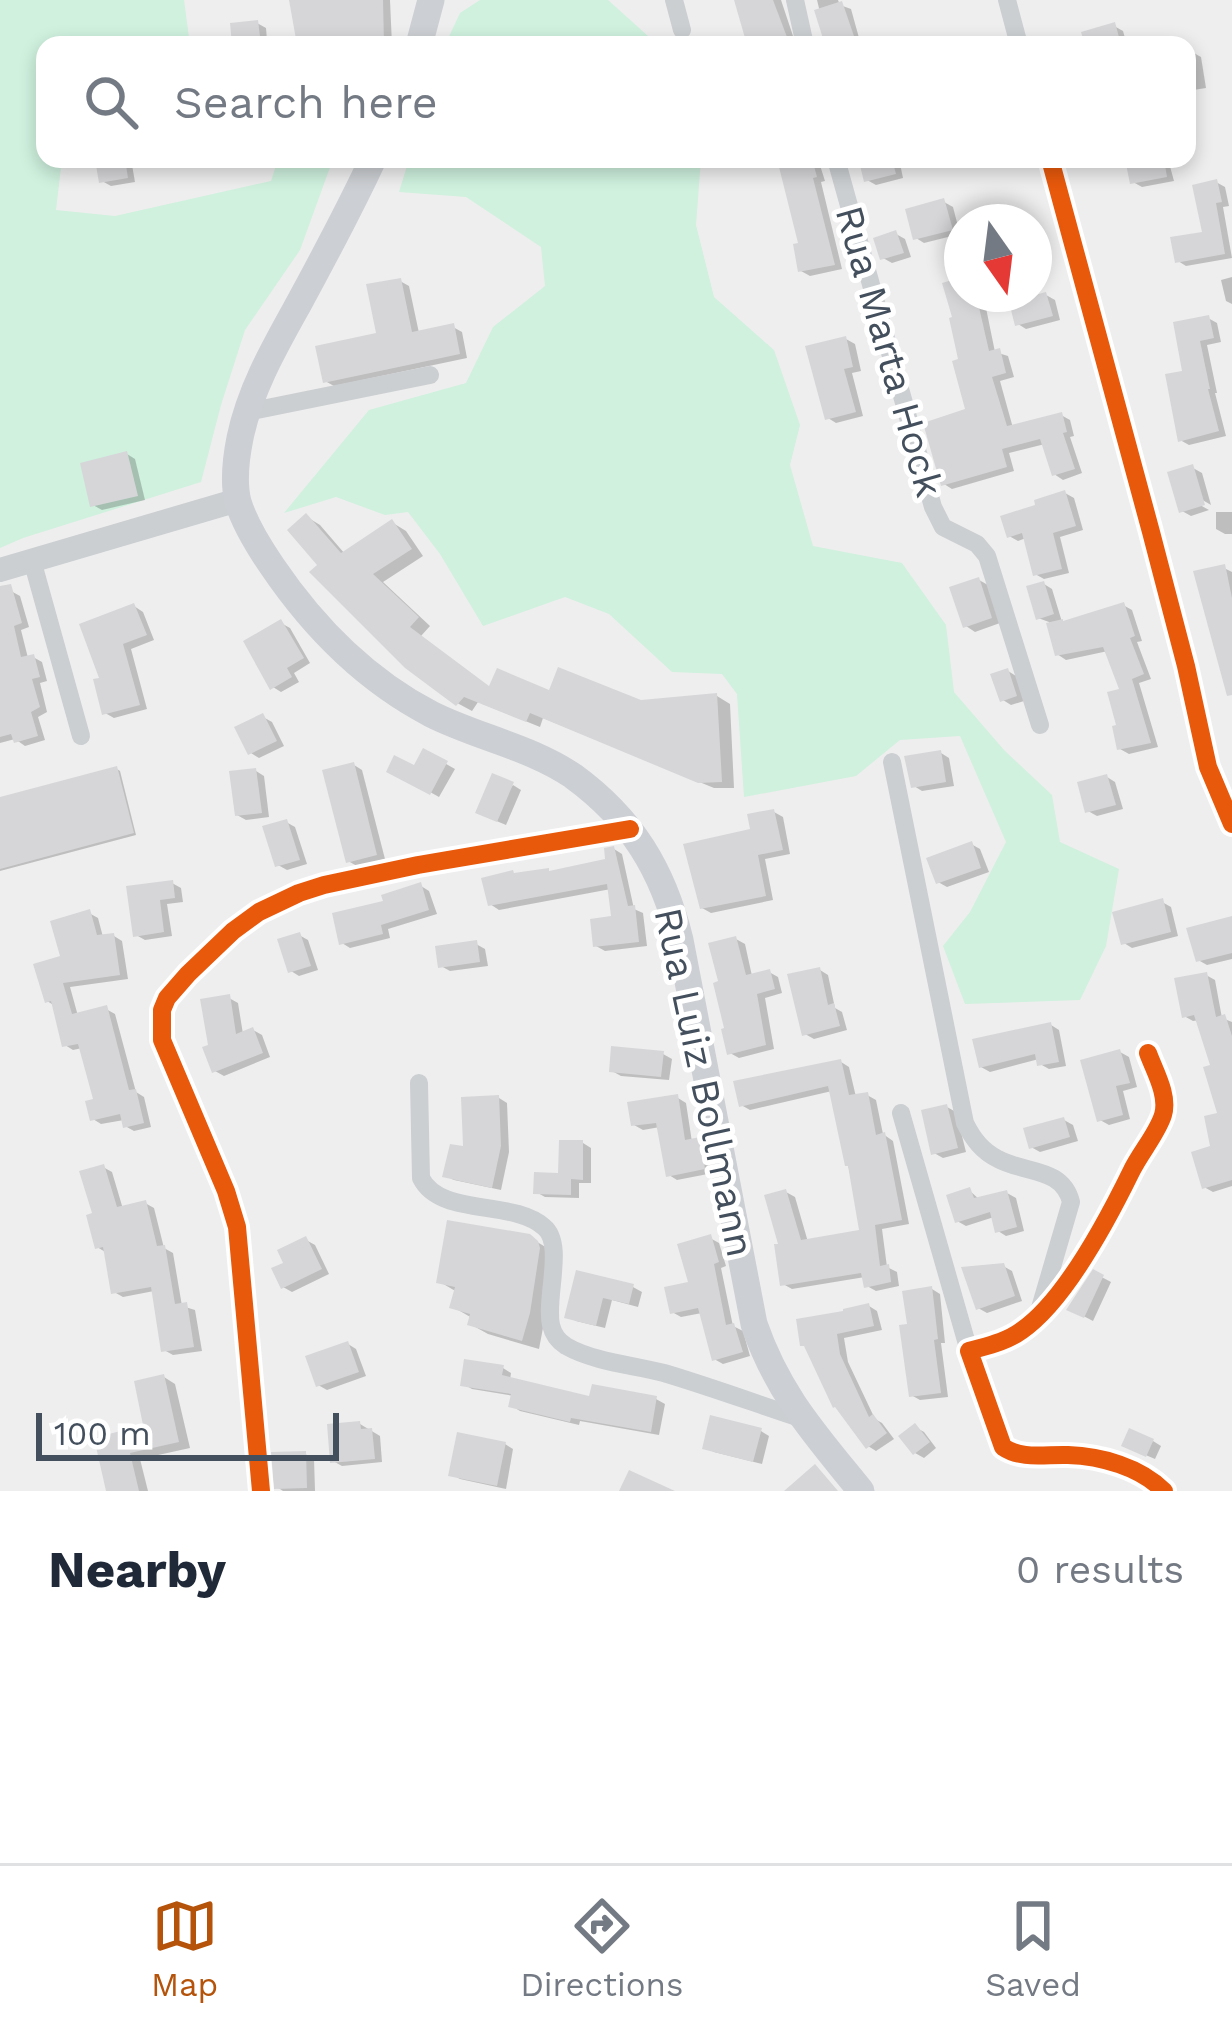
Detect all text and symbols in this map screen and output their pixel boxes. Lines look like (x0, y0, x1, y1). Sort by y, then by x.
search box (36, 36, 1196, 168)
icon: search (78, 69, 144, 135)
text: Search here (174, 76, 438, 129)
street label: Rua Marta Hock (826, 201, 953, 502)
north arrow (944, 204, 1052, 312)
street label: Rua Luiz Bollmann (646, 903, 764, 1261)
scale bar (36, 1407, 339, 1460)
text: 100 m (54, 1414, 151, 1453)
text: Nearby (48, 1540, 226, 1599)
text: 0 results (1016, 1547, 1184, 1592)
tab: Map (151, 1893, 218, 2004)
tab: Directions (520, 1893, 683, 2004)
tab: Saved (985, 1893, 1081, 2004)

